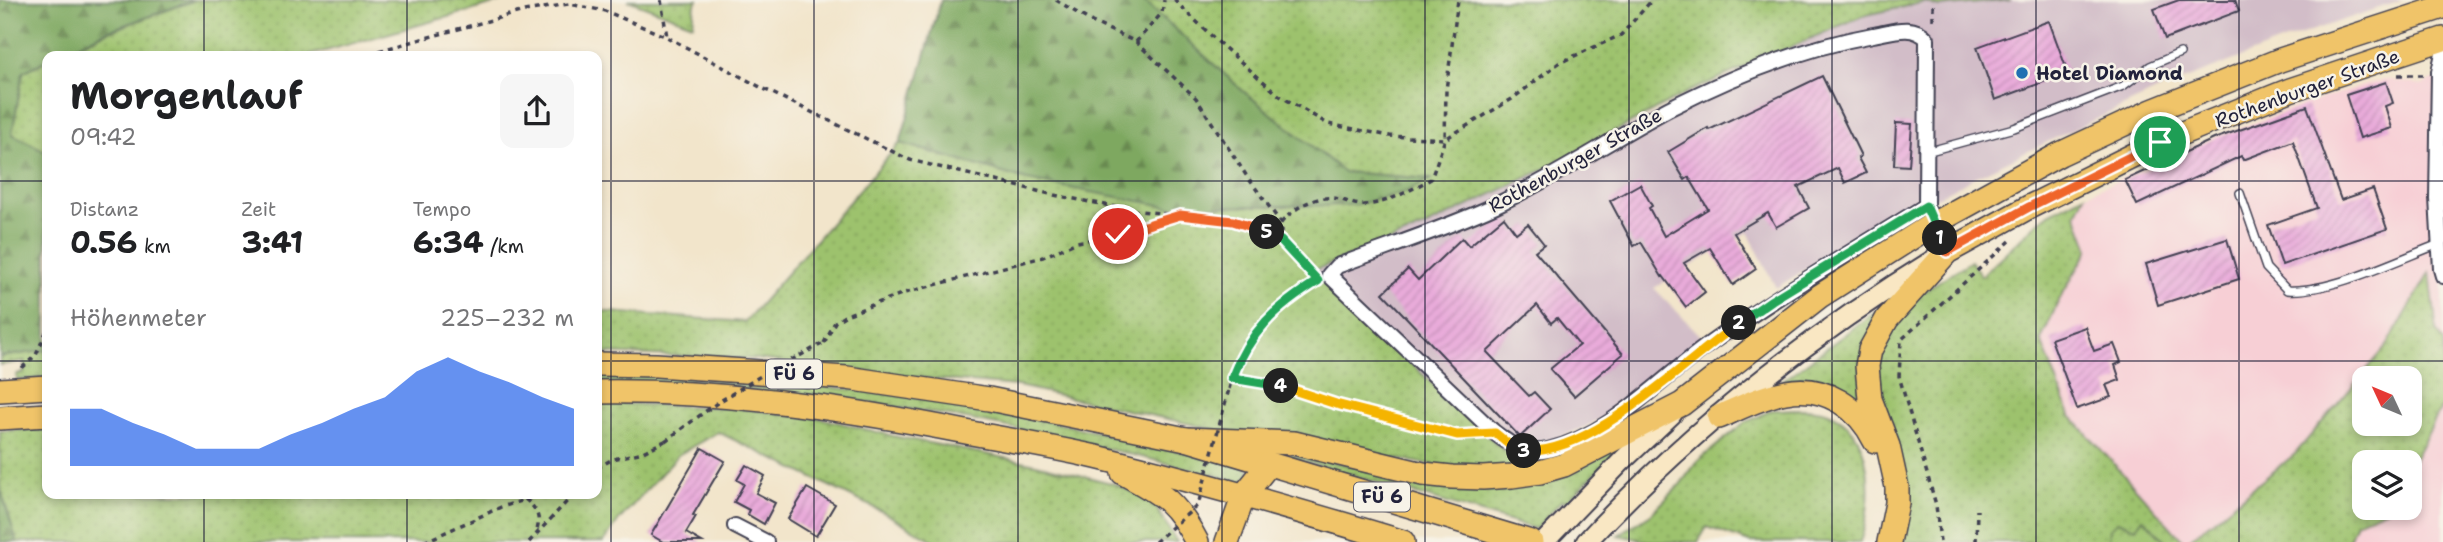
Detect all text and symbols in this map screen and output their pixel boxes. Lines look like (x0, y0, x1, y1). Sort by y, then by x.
street label: Rothenburger Straße (2211, 43, 2403, 134)
place label: Hotel Diamond (2036, 61, 2183, 86)
marker: Hotel Diamond (2014, 65, 2030, 81)
text: Morgenlauf (70, 70, 303, 121)
button: share (500, 74, 574, 148)
street label: Rothenburger Straße (1484, 102, 1666, 219)
pin (2130, 112, 2190, 172)
text: 09:42 (70, 122, 137, 152)
icon: arrive (2141, 123, 2179, 161)
text: Distanz (70, 197, 139, 222)
text: Zeit (241, 197, 276, 222)
text: Tempo (413, 197, 471, 222)
pin (1088, 204, 1148, 264)
icon: check (1099, 215, 1137, 253)
pin: 5 (1250, 215, 1284, 250)
text: 5 (1261, 219, 1272, 244)
pin: 1 (1923, 220, 1958, 256)
text: 0.56 (70, 222, 138, 263)
text: 3:41 (241, 222, 303, 263)
text: 6:34 (413, 222, 484, 263)
text: 1 (1935, 225, 1944, 250)
text: km (138, 234, 171, 259)
text: /km (484, 234, 524, 259)
text: Höhenmeter (70, 303, 207, 333)
text: 225–232 m (440, 303, 574, 333)
pin: 2 (1722, 306, 1756, 340)
text: 2 (1732, 310, 1745, 335)
road number: FÜ 6 (766, 360, 822, 388)
north arrow (2352, 366, 2422, 436)
map controls (2352, 366, 2422, 520)
pin: 4 (1264, 368, 1298, 404)
text: 4 (1274, 373, 1287, 398)
pin: 3 (1506, 434, 1542, 468)
text: 3 (1517, 438, 1530, 463)
button: layers (2352, 450, 2422, 520)
road number: FÜ 6 (1354, 482, 1410, 512)

